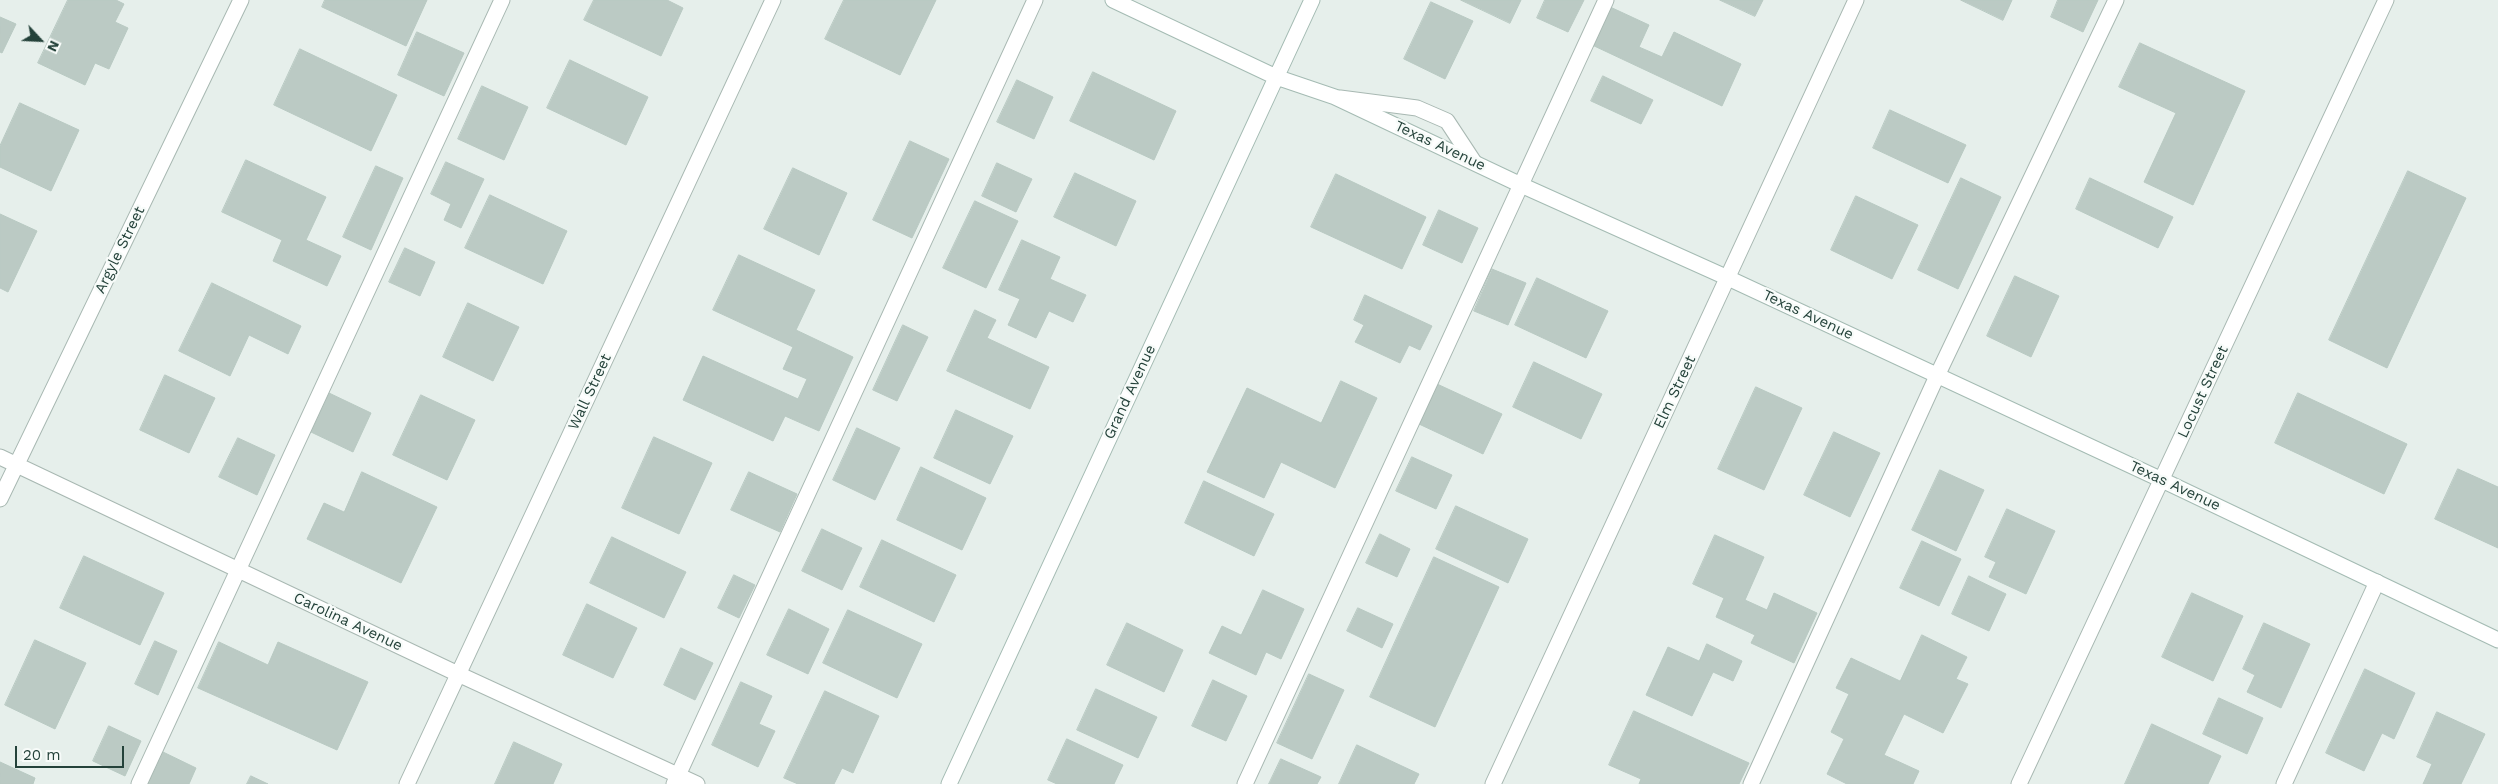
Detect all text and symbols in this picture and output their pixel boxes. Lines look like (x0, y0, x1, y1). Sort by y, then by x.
north arrow (15, 15, 65, 65)
text: N (44, 38, 63, 54)
street label: Texas Avenue (1392, 117, 1488, 175)
street label: Argyle Street (91, 203, 149, 297)
street label: Texas Avenue (1760, 286, 1856, 344)
street label: Grand Avenue (1100, 342, 1160, 442)
street label: Locust Street (2174, 343, 2232, 441)
street label: Wall Street (565, 351, 615, 433)
street label: Elm Street (1650, 353, 1700, 431)
street label: Texas Avenue (2127, 457, 2223, 515)
street label: Carolina Avenue (291, 589, 405, 655)
scale bar (18, 736, 126, 768)
text: 20 m (23, 746, 61, 764)

